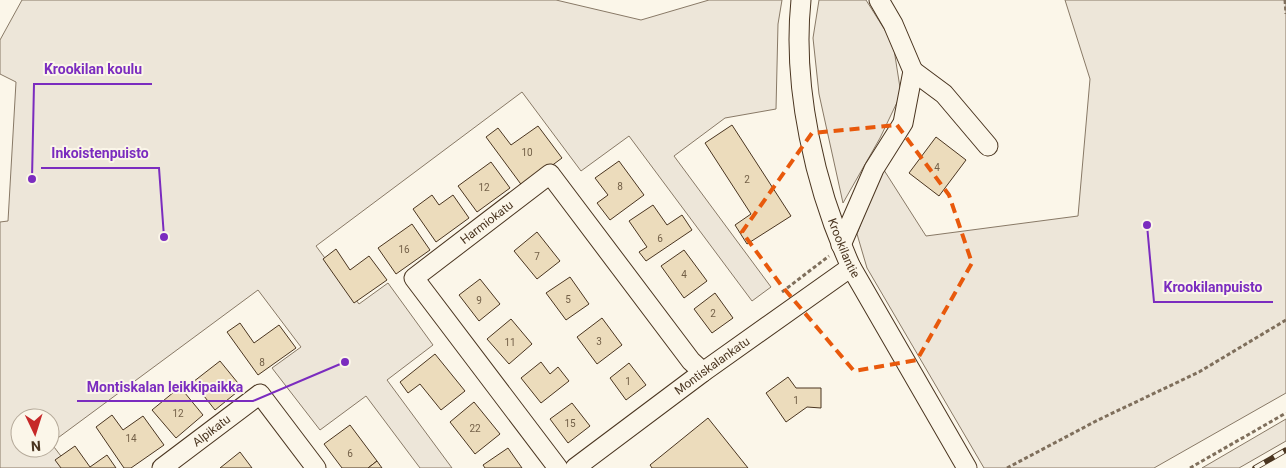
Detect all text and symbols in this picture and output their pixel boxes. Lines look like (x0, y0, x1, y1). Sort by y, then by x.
callout: Krookilan koulu (34, 55, 152, 84)
text: Krookilan koulu (44, 61, 142, 77)
callout: Inkoistenpuisto (41, 139, 159, 168)
text: Inkoistenpuisto (51, 145, 149, 161)
house number: 10 (521, 147, 533, 158)
house number: 4 (934, 162, 940, 173)
house number: 2 (744, 174, 750, 185)
house number: 8 (617, 181, 623, 192)
house number: 12 (478, 182, 490, 193)
street label: Harmiokatu (458, 198, 516, 247)
street label: Krookilantie (825, 216, 863, 280)
house number: 6 (657, 233, 663, 244)
house number: 16 (398, 244, 410, 255)
house number: 7 (534, 251, 540, 262)
house number: 4 (681, 269, 687, 280)
callout: Krookilanpuisto (1154, 273, 1273, 302)
text: Krookilanpuisto (1164, 279, 1263, 295)
house number: 5 (565, 294, 571, 305)
house number: 9 (476, 295, 482, 306)
house number: 2 (710, 308, 716, 319)
street label: Montiskalankatu (672, 334, 752, 398)
house number: 3 (596, 336, 602, 347)
house number: 11 (504, 337, 516, 348)
house number: 8 (259, 357, 265, 368)
callout: Montiskalan leikkipaikka (77, 372, 253, 401)
house number: 1 (625, 376, 631, 387)
text: Montiskalan leikkipaikka (87, 379, 244, 395)
house number: 1 (793, 395, 799, 406)
north arrow (10, 408, 60, 458)
house number: 12 (172, 408, 184, 419)
street label: Alpikatu (190, 412, 233, 449)
house number: 15 (564, 418, 576, 429)
house number: 22 (469, 423, 481, 434)
house number: 14 (125, 433, 137, 444)
text: N (30, 438, 41, 454)
house number: 6 (347, 448, 353, 459)

